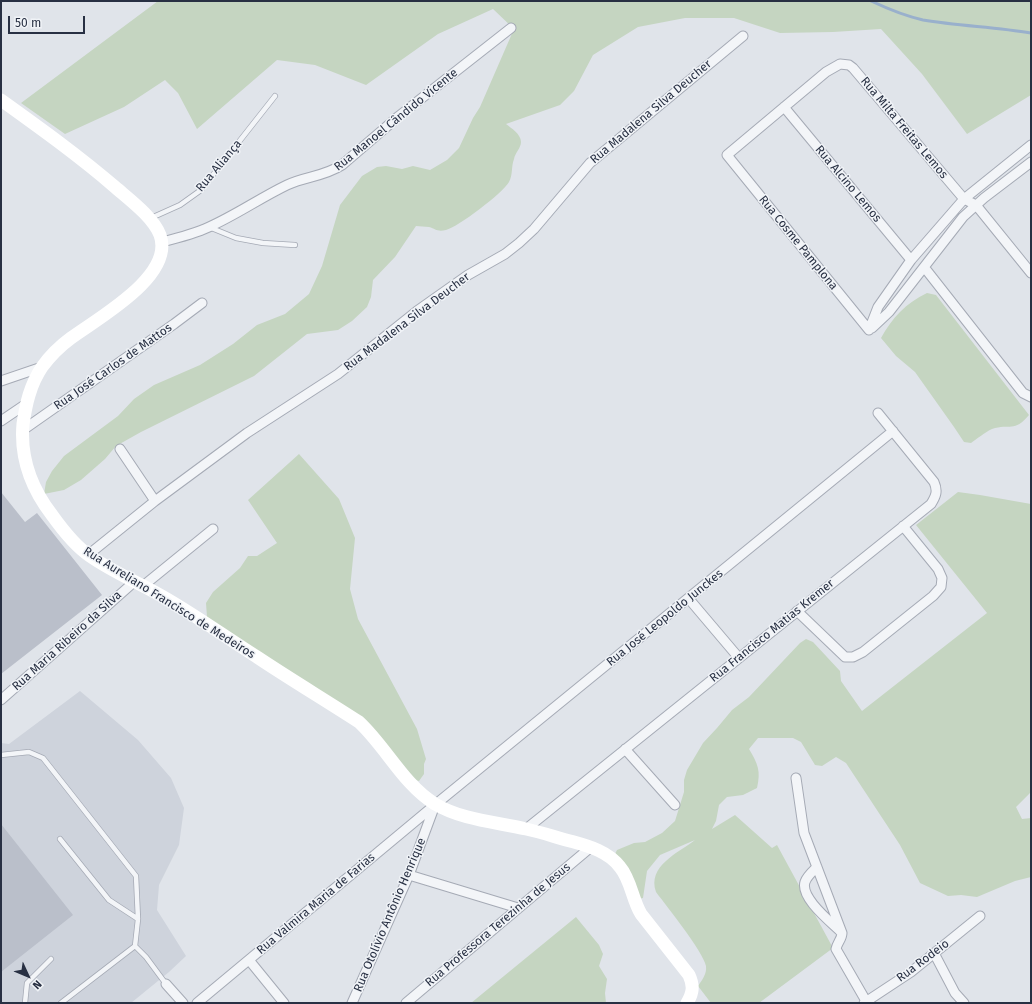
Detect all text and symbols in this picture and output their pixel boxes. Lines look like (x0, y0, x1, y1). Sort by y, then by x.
scale bar (10, 8, 87, 34)
text: 50 m (15, 16, 41, 30)
street label: Rua Madalena Silva Deucher (587, 57, 715, 167)
street label: Rua Manoel Cândido Vicente (331, 66, 461, 174)
street label: Rua Milta Freitas Lemos (857, 74, 951, 182)
street label: Rua Aliança (193, 137, 245, 195)
street label: Rua Alcino Lemos (812, 143, 884, 225)
street label: Rua Cosme Pamplona (755, 193, 841, 293)
street label: Rua Madalena Silva Deucher (341, 270, 473, 374)
street label: Rua José Carlos de Mattos (51, 321, 175, 413)
street label: Rua Aureliano Francisco de Medeiros (81, 544, 257, 662)
street label: Rua José Leopoldo Junckes (604, 567, 726, 669)
street label: Rua Francisco Matias Kremer (707, 576, 837, 686)
street label: Rua Maria Ribeiro da Silva (9, 588, 125, 694)
street label: Rua Otolívio Antônio Henrique (351, 836, 429, 994)
street label: Rua Valmira Maria de Farias (254, 850, 378, 958)
street label: Rua Professora Terezinha de Jesus (423, 860, 573, 990)
street label: Rua Rodeio (894, 937, 952, 985)
north arrow (8, 956, 48, 996)
text: N (30, 978, 44, 992)

